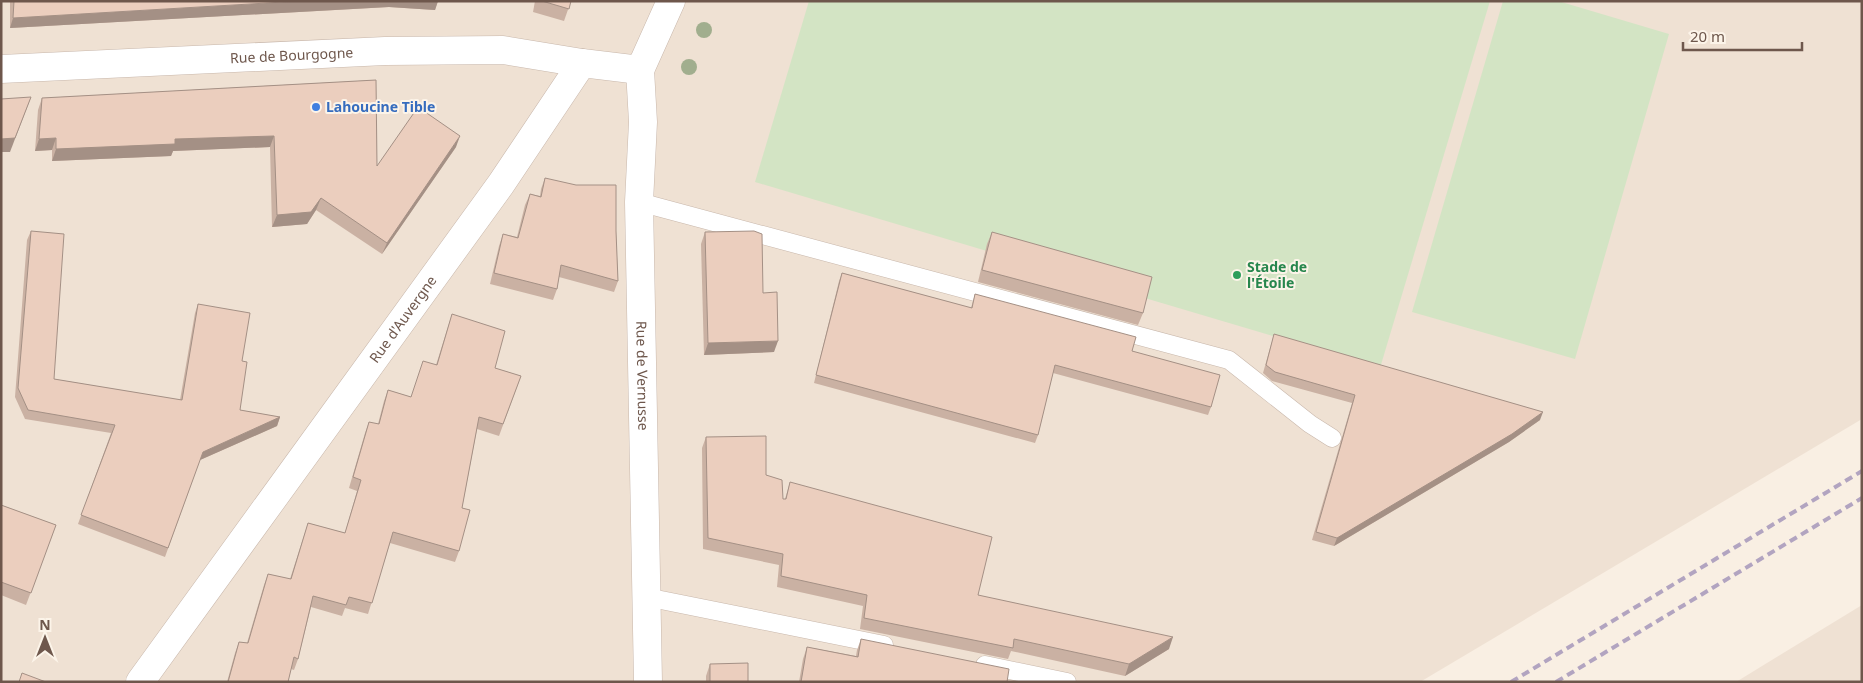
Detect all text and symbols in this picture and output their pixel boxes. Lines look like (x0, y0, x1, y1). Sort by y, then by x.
scale bar (1683, 20, 1802, 52)
text: 20 m (1690, 26, 1725, 46)
street label: Rue de Bourgogne (230, 42, 354, 67)
place label: Lahoucine Tible (326, 97, 435, 116)
marker: Lahoucine Tible (310, 101, 322, 113)
place label: Stade de l'Étoile (1247, 257, 1307, 292)
marker: Stade de l'Étoile (1231, 269, 1243, 281)
street label: Rue d'Auvergne (365, 272, 441, 366)
street label: Rue de Vernusse (632, 321, 653, 431)
north arrow (20, 613, 70, 663)
text: N (39, 615, 51, 634)

